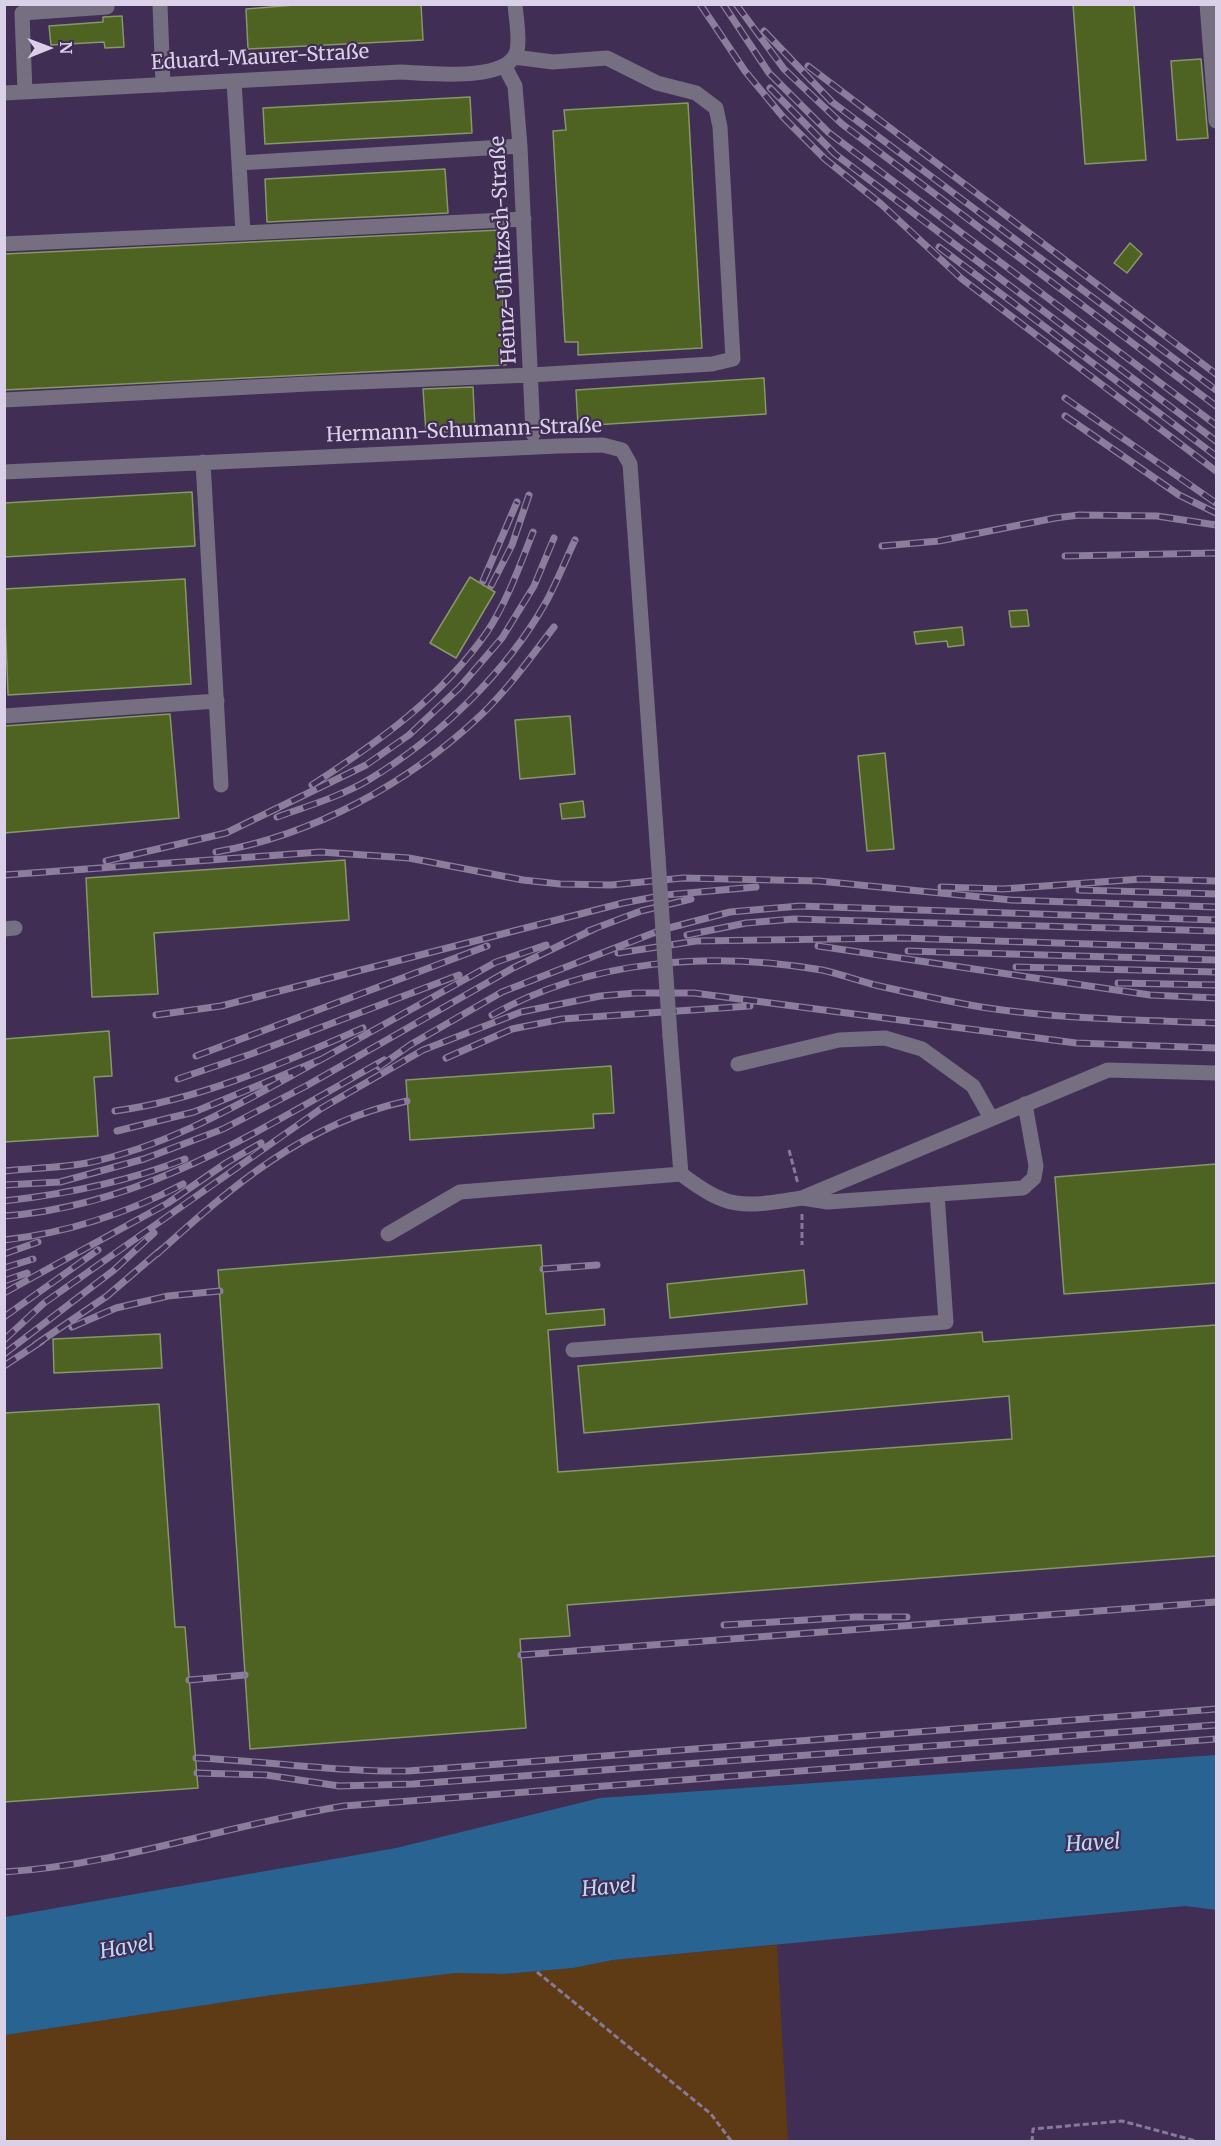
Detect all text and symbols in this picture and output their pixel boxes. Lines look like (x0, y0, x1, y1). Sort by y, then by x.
north arrow (18, 18, 78, 78)
street label: Eduard-Maurer-Straße (150, 40, 370, 76)
text: N (56, 41, 76, 54)
street label: Heinz-Uhlitzsch-Straße (486, 135, 522, 365)
street label: Hermann-Schumann-Straße (326, 414, 602, 448)
water label: Havel (1065, 1830, 1121, 1858)
water label: Havel (581, 1873, 637, 1903)
water label: Havel (98, 1931, 156, 1965)

